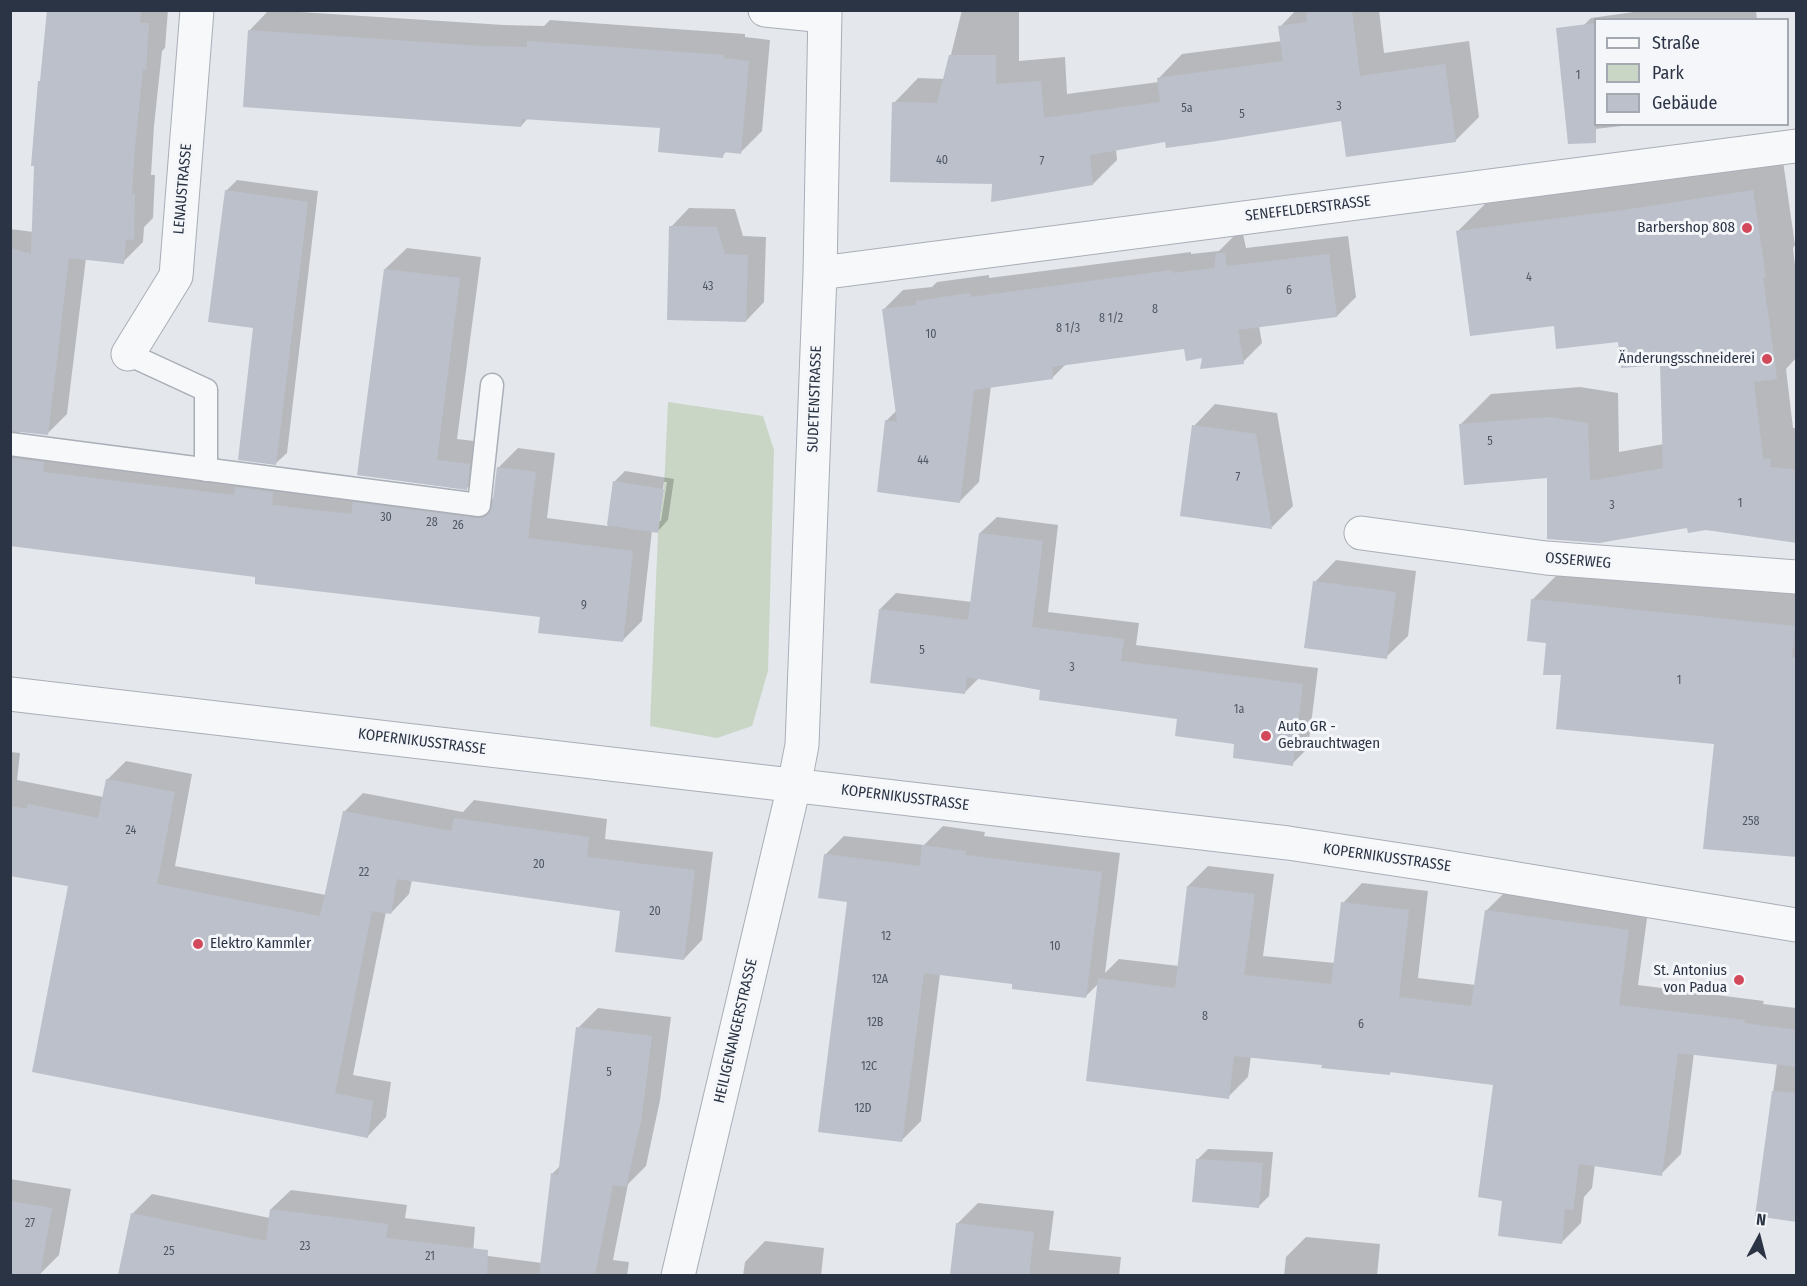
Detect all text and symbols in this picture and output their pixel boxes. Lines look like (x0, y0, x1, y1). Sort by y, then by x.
legend (1594, 18, 1789, 126)
text: Straße (1652, 32, 1700, 54)
text: Park (1652, 62, 1684, 84)
house number: 1 (1576, 69, 1580, 83)
text: Gebäude (1652, 92, 1717, 114)
house number: 3 (1336, 100, 1342, 114)
house number: 5a (1181, 102, 1193, 116)
house number: 5 (1239, 108, 1245, 122)
street label: LENAUSTRASSE (170, 143, 196, 235)
house number: 40 (936, 154, 948, 168)
house number: 7 (1040, 155, 1044, 169)
street label: SENEFELDERSTRASSE (1244, 192, 1372, 226)
place label: Barbershop 808 (1637, 219, 1735, 237)
marker: Barbershop 808 (1740, 221, 1754, 235)
house number: 4 (1526, 271, 1532, 285)
house number: 43 (702, 280, 714, 294)
house number: 6 (1286, 284, 1292, 298)
house number: 8 (1152, 303, 1158, 317)
house number: 8 1/2 (1099, 312, 1123, 326)
house number: 8 1/3 (1056, 322, 1080, 336)
house number: 10 (926, 328, 936, 342)
street label: SUDETENSTRASSE (804, 345, 826, 453)
place label: Änderungsschneiderei (1618, 350, 1755, 368)
marker: Änderungsschneiderei (1760, 352, 1774, 366)
house number: 5 (1487, 435, 1493, 449)
house number: 44 (917, 454, 929, 468)
house number: 7 (1236, 471, 1240, 485)
house number: 1 (1738, 497, 1742, 511)
house number: 3 (1609, 499, 1615, 513)
house number: 30 (380, 511, 392, 525)
house number: 28 (426, 516, 438, 530)
house number: 26 (452, 519, 464, 533)
street label: OSSERWEG (1544, 549, 1612, 573)
house number: 9 (581, 599, 587, 613)
house number: 5 (919, 644, 925, 658)
house number: 3 (1069, 661, 1075, 675)
house number: 1 (1677, 674, 1681, 688)
house number: 1a (1234, 703, 1244, 717)
place label: Auto GR - Gebrauchtwagen (1278, 718, 1380, 753)
street label: KOPERNIKUSSTRASSE (357, 725, 487, 759)
marker: Auto GR - Gebrauchtwagen (1259, 729, 1273, 743)
street label: KOPERNIKUSSTRASSE (840, 781, 970, 815)
house number: 258 (1743, 815, 1759, 829)
house number: 24 (126, 824, 136, 838)
street label: KOPERNIKUSSTRASSE (1322, 840, 1452, 876)
house number: 20 (533, 858, 545, 872)
house number: 22 (359, 866, 369, 880)
house number: 20 (649, 905, 661, 919)
house number: 12 (881, 930, 891, 944)
place label: Elektro Kammler (210, 935, 311, 953)
marker: Elektro Kammler (191, 937, 205, 951)
house number: 10 (1050, 940, 1060, 954)
street label: HEILIGENANGERSTRASSE (711, 957, 761, 1105)
place label: St. Antonius von Padua (1654, 962, 1727, 997)
house number: 12A (872, 973, 888, 987)
marker: St. Antonius von Padua (1732, 973, 1746, 987)
house number: 8 (1202, 1010, 1208, 1024)
house number: 12B (867, 1016, 883, 1030)
house number: 6 (1358, 1018, 1364, 1032)
house number: 12C (861, 1060, 877, 1074)
house number: 5 (606, 1066, 612, 1080)
house number: 12D (855, 1102, 871, 1116)
north arrow (1729, 1208, 1789, 1268)
text: N (1755, 1210, 1767, 1230)
house number: 27 (25, 1217, 35, 1231)
house number: 23 (300, 1240, 310, 1254)
house number: 25 (164, 1245, 174, 1259)
house number: 21 (425, 1250, 435, 1264)

